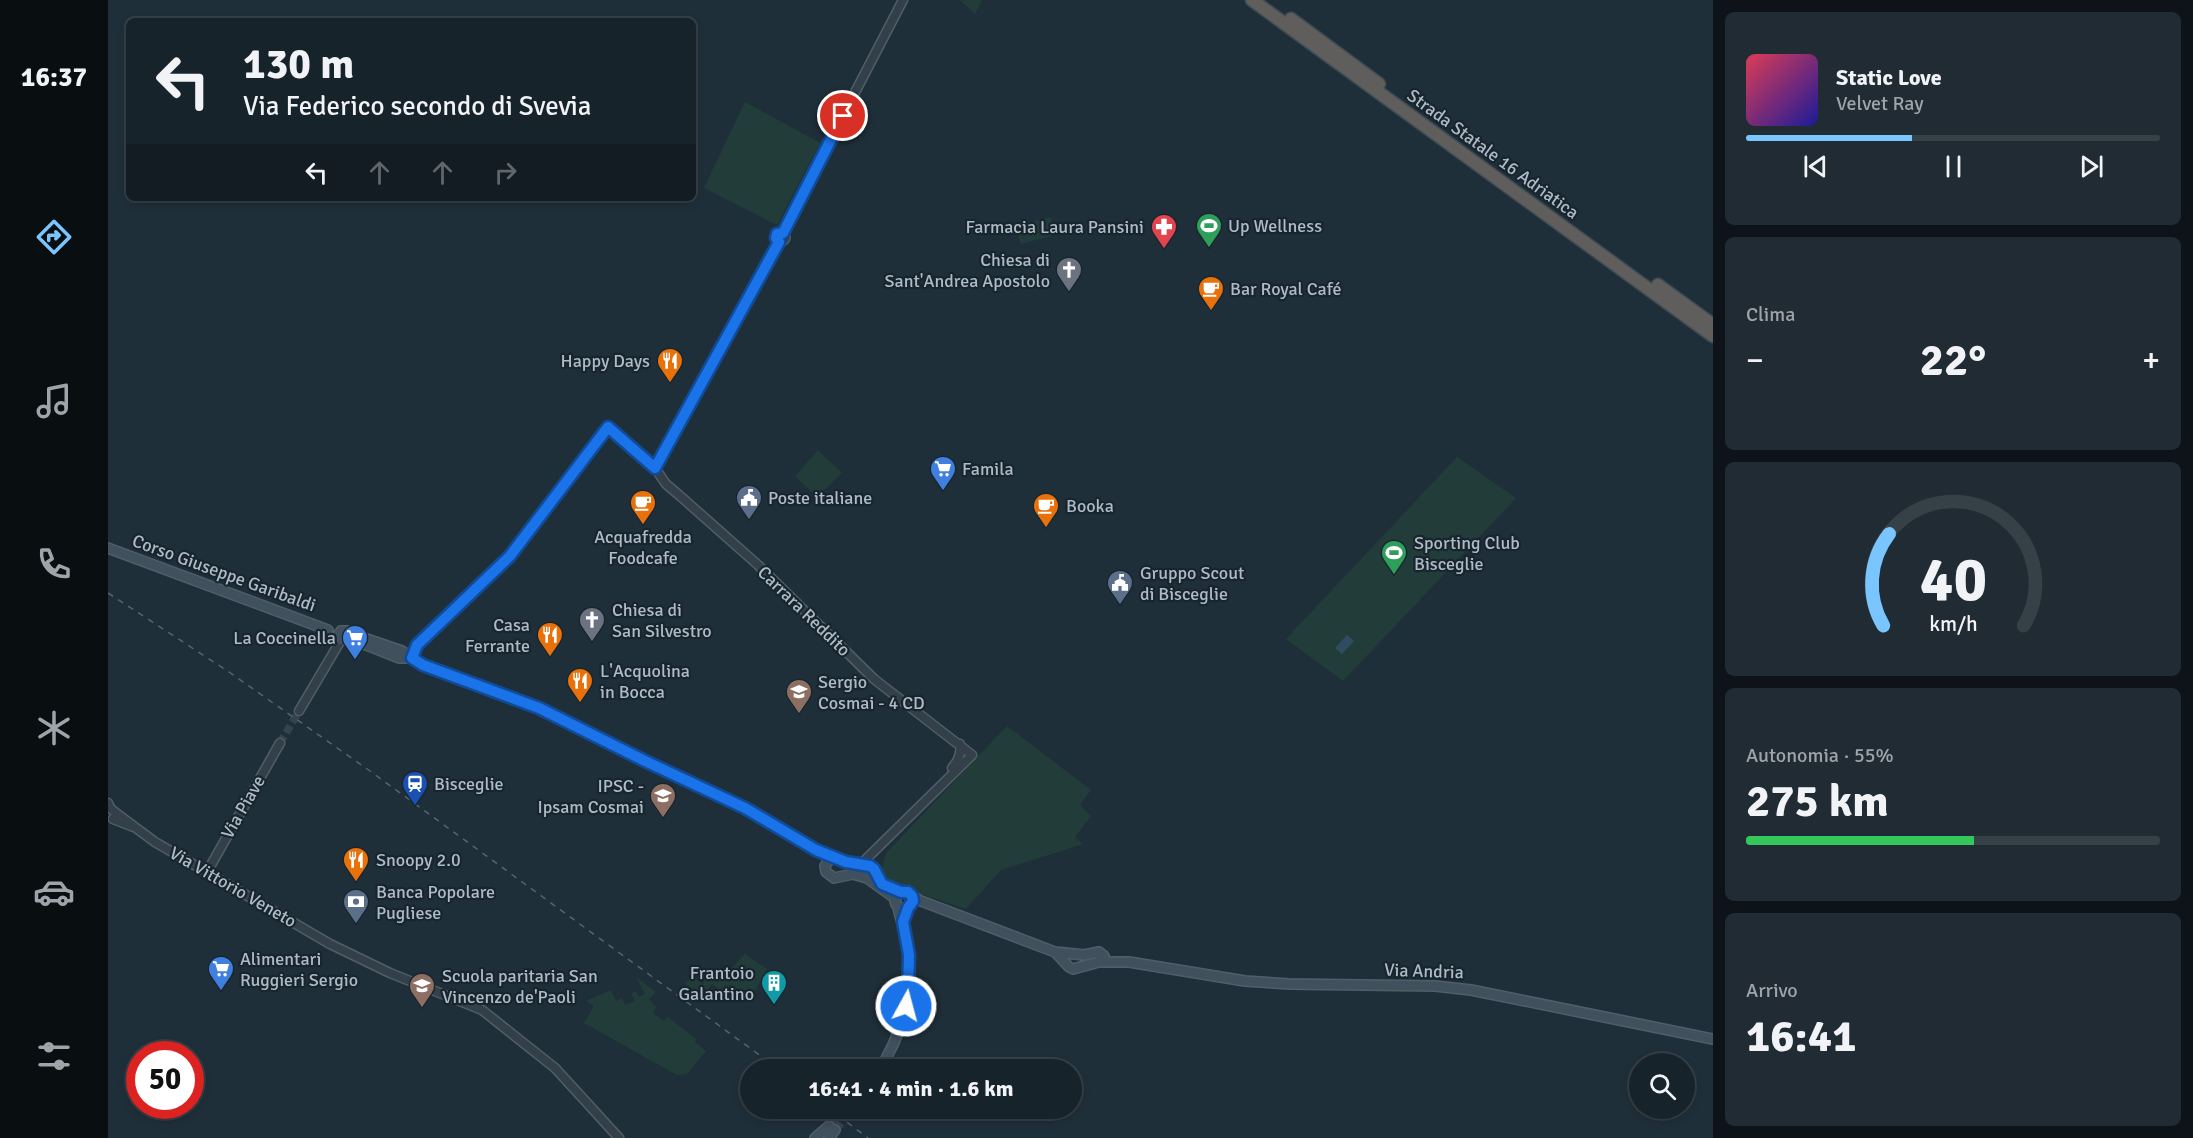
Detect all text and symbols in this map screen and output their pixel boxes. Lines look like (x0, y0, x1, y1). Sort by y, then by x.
text: 130 m (243, 39, 354, 90)
icon: left (144, 42, 222, 120)
text: 16:37 (21, 61, 87, 94)
text: Static Love (1836, 64, 1942, 91)
street label: Strada Statale 16 Adriatica (1403, 84, 1583, 224)
text: Via Federico secondo di Svevia (243, 90, 591, 123)
pin (817, 90, 868, 141)
text: Velvet Ray (1836, 91, 1924, 116)
icon: arrive (826, 99, 859, 132)
icon: previous (1799, 150, 1832, 183)
icon: pause (1937, 150, 1970, 183)
icon: next (2075, 150, 2108, 183)
icon: left (300, 156, 333, 189)
icon: ahead (363, 156, 396, 189)
icon: ahead (426, 156, 459, 189)
icon: right (489, 156, 522, 189)
sports icon: Up Wellness (1194, 211, 1224, 249)
pharmacy icon: Farmacia Laura Pansini (1149, 212, 1179, 250)
place label: Up Wellness (1228, 215, 1322, 237)
icon: directions (33, 216, 75, 258)
place label: Farmacia Laura Pansini (965, 216, 1144, 238)
place label: Chiesa di Sant'Andrea Apostolo (885, 249, 1050, 292)
church icon: Chiesa di Sant'Andrea Apostolo (1054, 255, 1084, 293)
cafe icon: Bar Royal Café (1196, 274, 1226, 312)
place label: Bar Royal Café (1230, 278, 1342, 300)
text: Clima (1746, 302, 1795, 327)
text: 22° (1920, 333, 1986, 388)
text: − (1746, 340, 1764, 381)
text: + (2142, 340, 2160, 381)
restaurant icon: Happy Days (655, 346, 685, 384)
place label: Happy Days (561, 350, 650, 372)
icon: music (33, 380, 75, 422)
supermarket icon: Famila (928, 454, 958, 492)
place label: Famila (962, 458, 1014, 480)
public building icon: Poste italiane (734, 483, 764, 521)
place label: Poste italiane (768, 487, 872, 509)
cafe icon: Acquafredda Foodcafe (628, 488, 658, 526)
cafe icon: Booka (1031, 491, 1061, 529)
place label: Booka (1066, 495, 1114, 517)
place label: Acquafredda Foodcafe (594, 526, 692, 569)
street label: Corso Giuseppe Garibaldi (129, 530, 319, 616)
place label: Sporting Club Bisceglie (1414, 532, 1520, 575)
sports icon: Sporting Club Bisceglie (1379, 538, 1409, 576)
text: 40 (1919, 541, 1987, 618)
icon: phone (33, 543, 75, 585)
street label: Carrara Reddito (753, 561, 855, 661)
place label: Gruppo Scout di Bisceglie (1140, 562, 1244, 605)
public building icon: Gruppo Scout di Bisceglie (1105, 568, 1135, 606)
place label: Chiesa di San Silvestro (612, 599, 712, 642)
church icon: Chiesa di San Silvestro (577, 605, 607, 643)
text: km/h (1929, 611, 1977, 637)
place label: Casa Ferrante (465, 614, 530, 657)
restaurant icon: Casa Ferrante (535, 620, 565, 658)
supermarket icon: La Coccinella (340, 623, 370, 661)
place label: La Coccinella (233, 627, 336, 649)
place label: L'Acquolina in Bocca (600, 660, 690, 703)
restaurant icon: L'Acquolina in Bocca (565, 666, 595, 704)
place label: Sergio Cosmai - 4 CD (818, 671, 925, 714)
school or university icon: Sergio Cosmai - 4 CD (784, 677, 814, 715)
icon: climate (33, 707, 75, 749)
text: Autonomia · 55% (1746, 743, 1894, 768)
station icon: Bisceglie (400, 769, 430, 807)
street label: Via Piave (216, 772, 270, 842)
place label: Bisceglie (434, 773, 504, 795)
text: 275 km (1746, 774, 1889, 829)
place label: IPSC - Ipsam Cosmai (538, 775, 644, 818)
school or university icon: IPSC - Ipsam Cosmai (648, 781, 678, 819)
street label: Via Vittorio Veneto (166, 842, 300, 932)
restaurant icon: Snoopy 2.0 (341, 845, 371, 883)
place label: Snoopy 2.0 (376, 849, 461, 871)
icon: car (33, 871, 75, 913)
place label: Banca Popolare Pugliese (376, 881, 495, 924)
bank icon: Banca Popolare Pugliese (341, 887, 371, 925)
place label: Alimentari Ruggieri Sergio (240, 948, 358, 991)
supermarket icon: Alimentari Ruggieri Sergio (206, 954, 236, 992)
street label: Via Andria (1384, 959, 1464, 983)
place label: Frantoio Galantino (679, 962, 754, 1005)
place label: Scuola paritaria San Vincenzo de'Paoli (442, 965, 598, 1008)
building icon: Frantoio Galantino (759, 968, 789, 1006)
school or university icon: Scuola paritaria San Vincenzo de'Paoli (407, 971, 437, 1009)
position arrow (874, 974, 938, 1038)
text: Arrivo (1746, 978, 1798, 1003)
text: 16:41 (1746, 1009, 1856, 1064)
icon: filters (33, 1035, 75, 1077)
speed limit sign: 50 (126, 1041, 204, 1119)
map controls (1629, 1053, 1695, 1119)
button: search (1629, 1053, 1695, 1119)
text: 16:41 · 4 min · 1.6 km (808, 1075, 1014, 1102)

